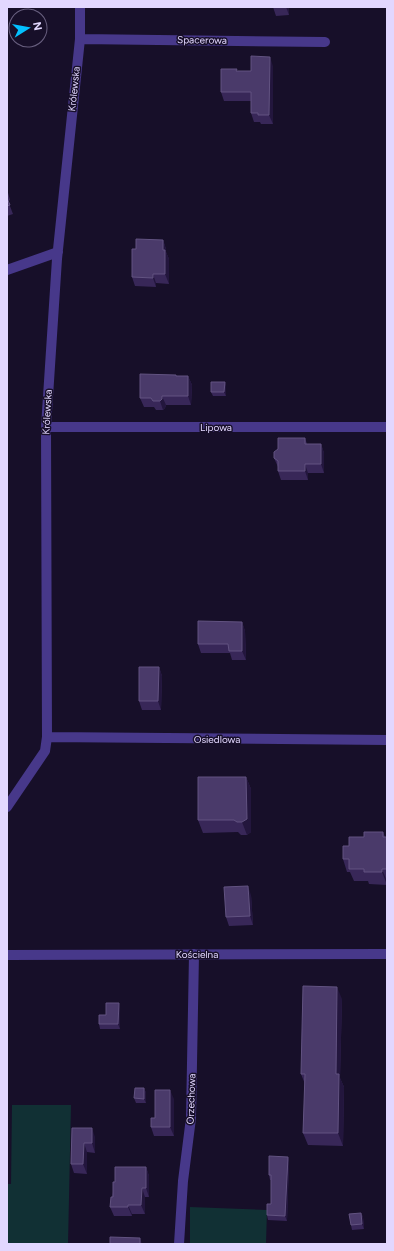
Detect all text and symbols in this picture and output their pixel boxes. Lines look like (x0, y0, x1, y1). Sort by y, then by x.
north arrow (8, 8, 48, 48)
text: N (30, 21, 45, 32)
street label: Spacerowa (177, 33, 227, 47)
street label: Królewska (65, 66, 83, 112)
street label: Królewska (39, 389, 55, 435)
street label: Lipowa (200, 421, 232, 434)
street label: Osiedlowa (194, 733, 240, 746)
street label: Kościelna (176, 948, 218, 961)
street label: Orzechowa (184, 1073, 198, 1125)

